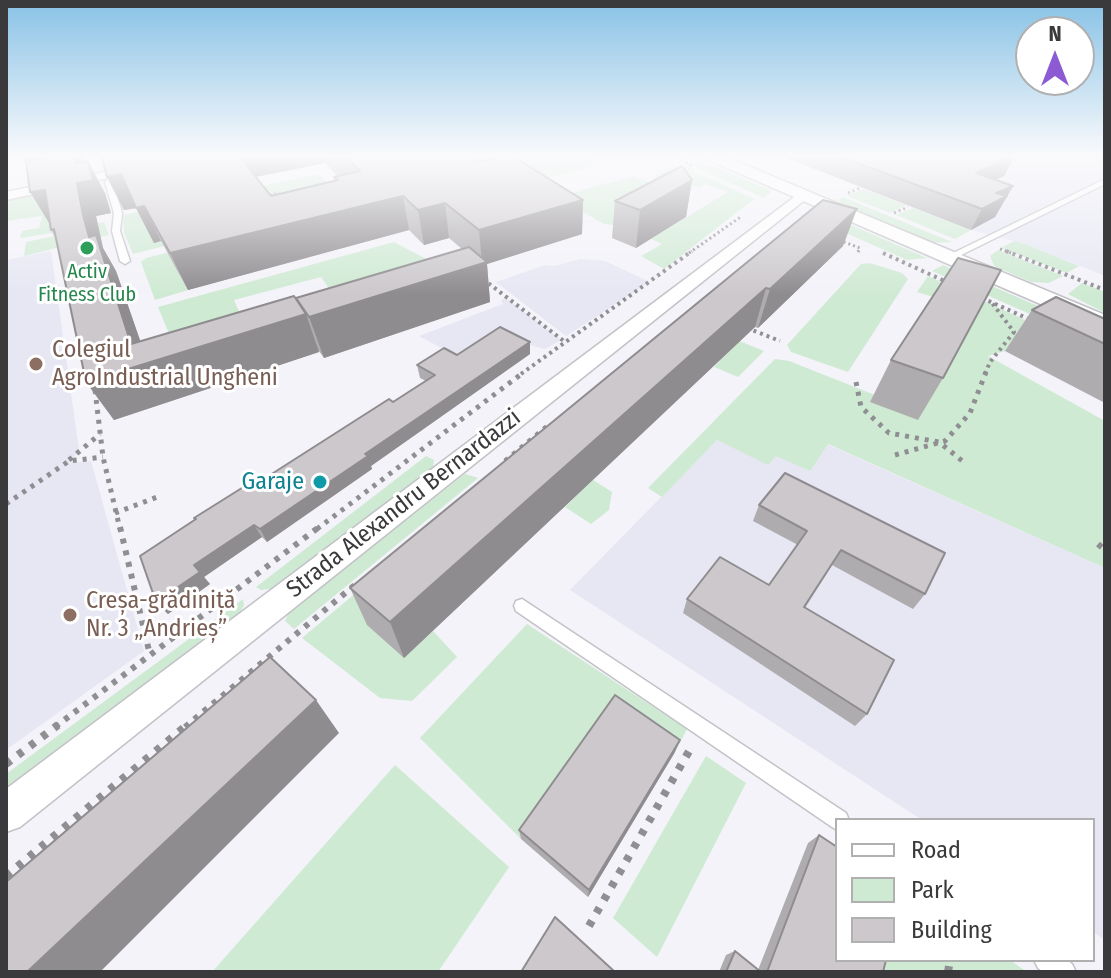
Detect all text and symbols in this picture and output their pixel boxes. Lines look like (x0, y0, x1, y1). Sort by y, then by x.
north arrow (1015, 16, 1095, 96)
text: N (1048, 20, 1062, 47)
marker: Activ Fitness Club (78, 239, 96, 257)
place label: Activ Fitness Club (38, 260, 136, 307)
place label: Colegiul AgroIndustrial Ungheni (52, 336, 278, 392)
marker: Colegiul AgroIndustrial Ungheni (27, 355, 45, 373)
street label: Strada Alexandru Bernardazzi (281, 404, 527, 604)
place label: Garaje (241, 468, 304, 496)
marker: Garaje (311, 473, 329, 491)
place label: Creșa-grădiniță Nr. 3 „Andrieș” (86, 587, 236, 643)
marker: Creșa-grădiniță Nr. 3 „Andrieș” (61, 606, 79, 624)
legend (835, 818, 1095, 962)
text: Road (911, 836, 961, 864)
text: Park (911, 876, 954, 904)
text: Building (911, 916, 992, 944)

